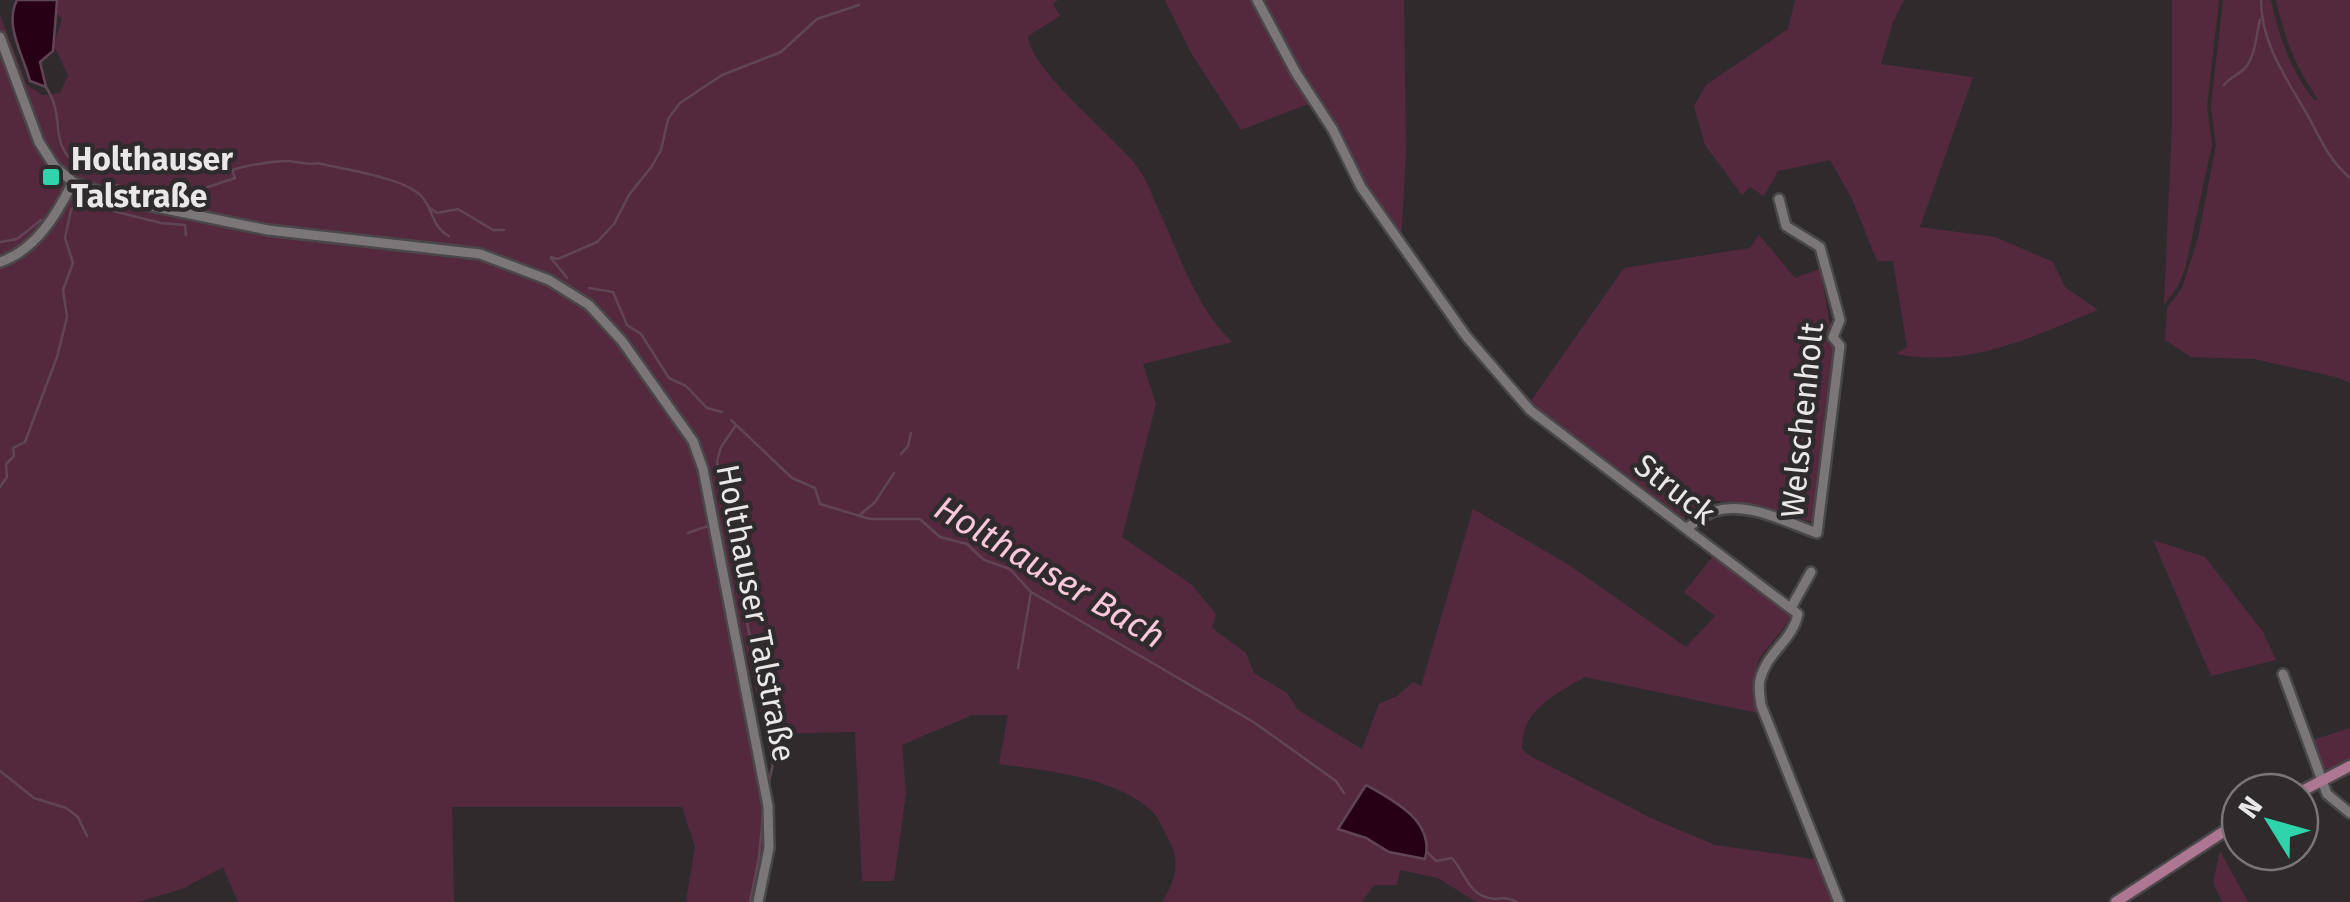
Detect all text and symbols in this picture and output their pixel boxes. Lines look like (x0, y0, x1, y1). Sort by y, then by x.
place label: Holthauser Talstraße (71, 140, 233, 215)
marker: Holthauser Talstraße (40, 166, 62, 188)
street label: Welschenholt (1773, 320, 1831, 520)
street label: Struck (1627, 446, 1723, 533)
street label: Holthauser Talstraße (709, 461, 803, 765)
water label: Holthauser Bach (927, 487, 1173, 657)
north arrow (2220, 772, 2320, 872)
text: N (2232, 790, 2269, 825)

